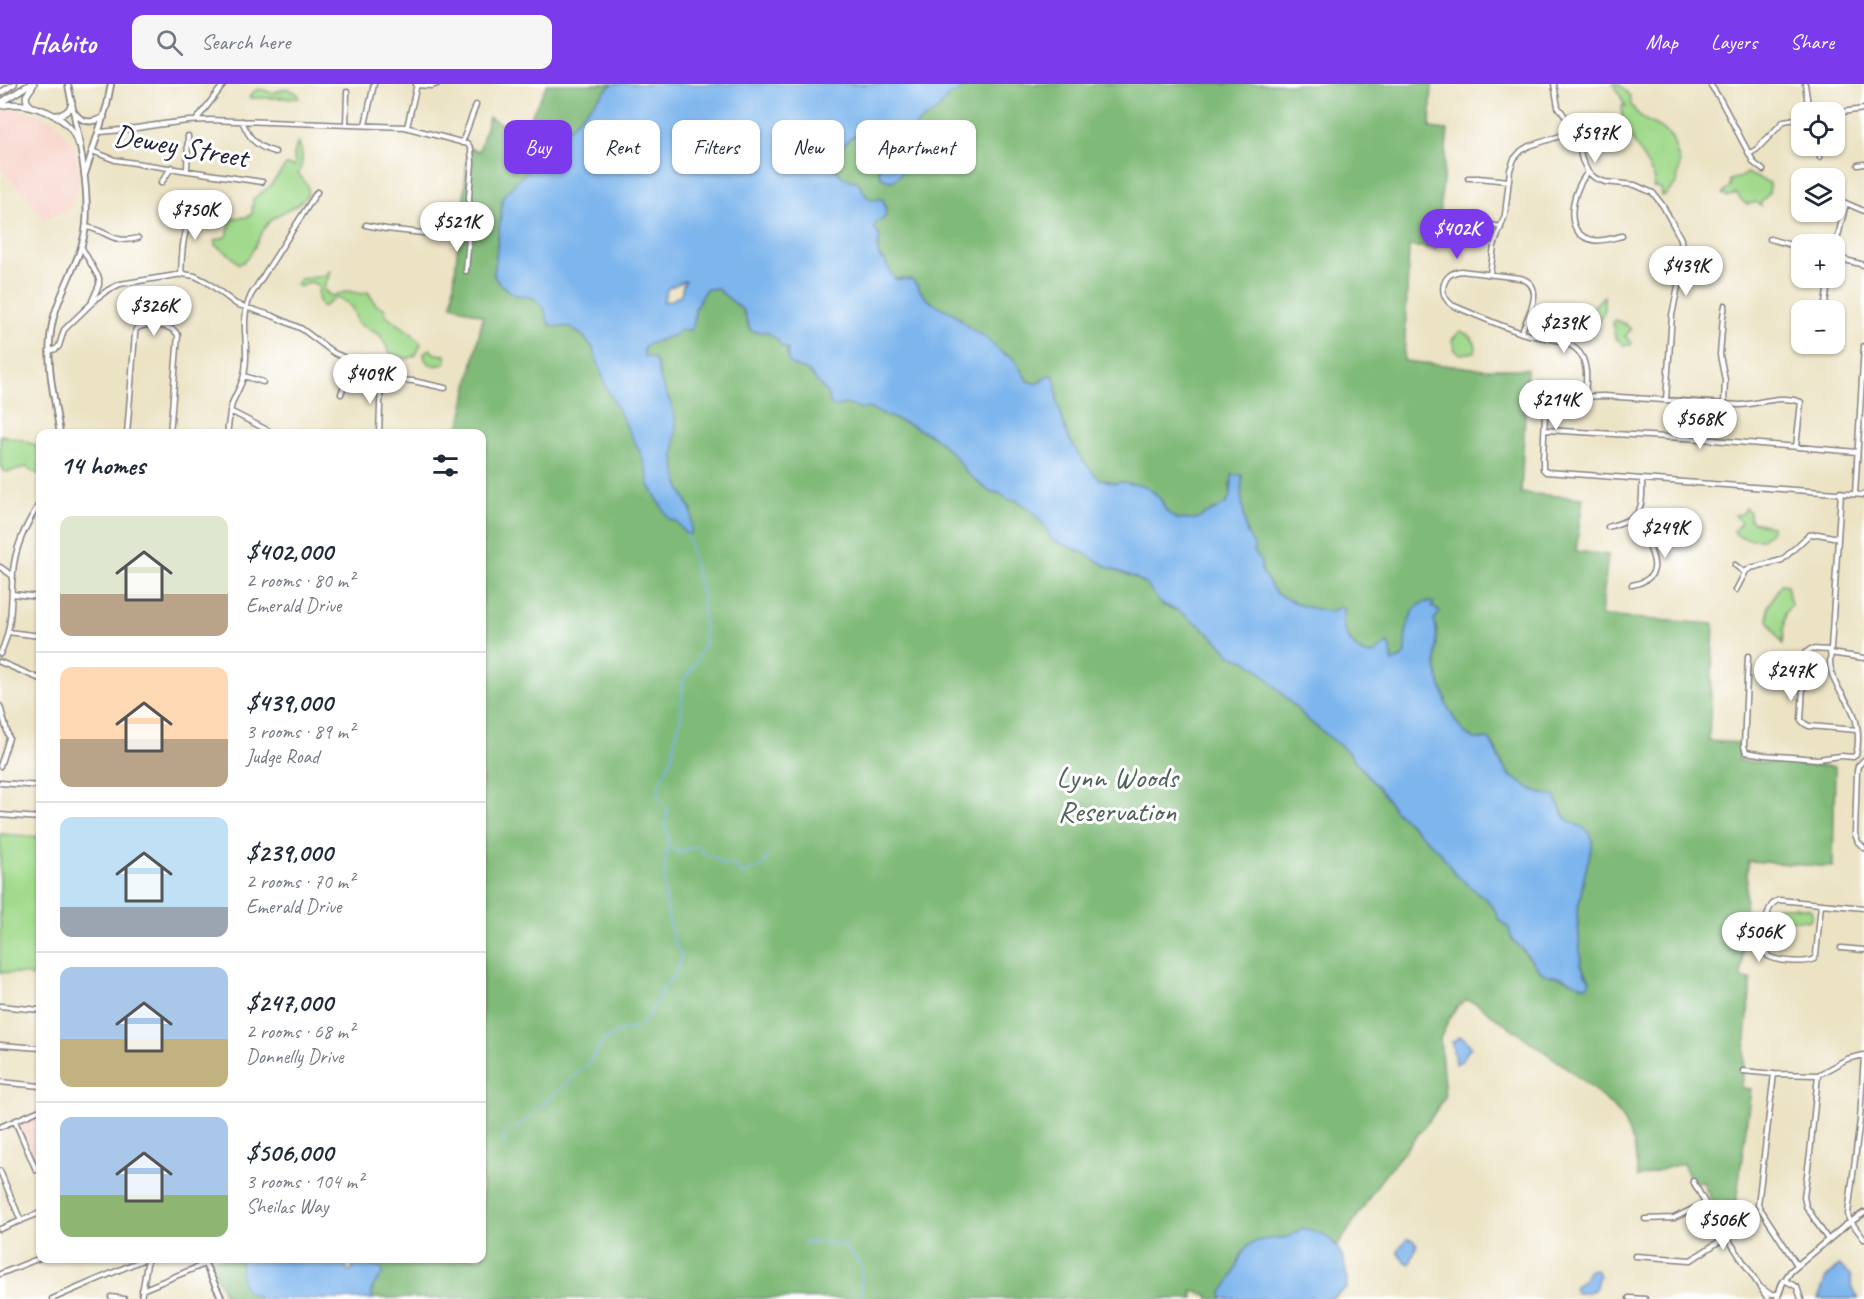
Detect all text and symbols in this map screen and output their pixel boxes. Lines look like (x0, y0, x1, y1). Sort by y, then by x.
search box (132, 15, 552, 69)
text: Habito (30, 25, 96, 60)
icon: search (153, 26, 186, 59)
text: Search here (201, 28, 291, 56)
text: Map (1645, 29, 1678, 55)
text: Layers (1711, 29, 1757, 55)
text: Share (1790, 29, 1834, 55)
map controls (1791, 102, 1845, 354)
button: locate (1791, 102, 1845, 156)
pin: $597K (1553, 113, 1637, 164)
street label: Dewey Street (111, 116, 254, 177)
chip: Buy (504, 120, 572, 174)
chip: Rent (584, 120, 660, 174)
chip: Filters (672, 120, 760, 174)
chip: New (772, 120, 844, 174)
chip: Apartment (856, 120, 976, 174)
text: $597K (1572, 120, 1618, 145)
button: layers (1791, 168, 1845, 222)
pin: $750K (153, 190, 237, 241)
text: $750K (172, 197, 218, 222)
pin: $521K (415, 202, 499, 253)
text: $521K (434, 209, 480, 234)
pin: $402K (1415, 209, 1499, 260)
text: $402K (1434, 216, 1480, 241)
button: + (1791, 234, 1845, 288)
pin: $439K (1644, 246, 1728, 297)
text: $439K (1663, 253, 1709, 278)
pin: $326K (112, 286, 196, 337)
text: $326K (131, 293, 177, 318)
button: − (1791, 300, 1845, 354)
pin: $239K (1522, 303, 1606, 354)
text: $239K (1541, 310, 1587, 335)
pin: $409K (328, 354, 412, 405)
text: $409K (347, 361, 393, 386)
pin: $214K (1514, 380, 1598, 431)
text: $214K (1533, 387, 1579, 412)
pin: $568K (1658, 399, 1742, 450)
text: $568K (1677, 406, 1723, 431)
text: 14 homes (60, 449, 145, 482)
icon: filters (429, 449, 462, 482)
pin: $249K (1623, 508, 1707, 559)
text: $249K (1642, 515, 1688, 540)
text: $402,000 (246, 535, 333, 568)
icon: home (108, 540, 180, 612)
text: 2 rooms · 80 m² (246, 568, 354, 593)
text: Emerald Drive (246, 593, 341, 618)
pin: $247K (1749, 651, 1833, 702)
text: $247K (1768, 658, 1814, 683)
text: $439,000 (246, 686, 333, 719)
icon: home (108, 691, 180, 763)
text: 3 rooms · 89 m² (246, 719, 354, 744)
text: Judge Road (246, 744, 319, 769)
park label: Lynn Woods Reservation (1056, 758, 1180, 830)
text: $239,000 (246, 836, 333, 869)
icon: home (108, 841, 180, 913)
text: 2 rooms · 70 m² (246, 869, 354, 894)
text: Emerald Drive (246, 894, 341, 919)
pin: $506K (1717, 912, 1801, 963)
text: $506K (1736, 919, 1782, 944)
text: $247,000 (246, 986, 333, 1019)
icon: home (108, 991, 180, 1063)
text: 2 rooms · 68 m² (246, 1019, 354, 1044)
text: Donnelly Drive (246, 1044, 344, 1069)
text: $506,000 (246, 1136, 333, 1169)
icon: home (108, 1141, 180, 1213)
text: 3 rooms · 104 m² (246, 1169, 363, 1194)
text: Sheilas Way (246, 1194, 328, 1219)
pin: $506K (1681, 1200, 1765, 1251)
text: $506K (1700, 1207, 1746, 1232)

